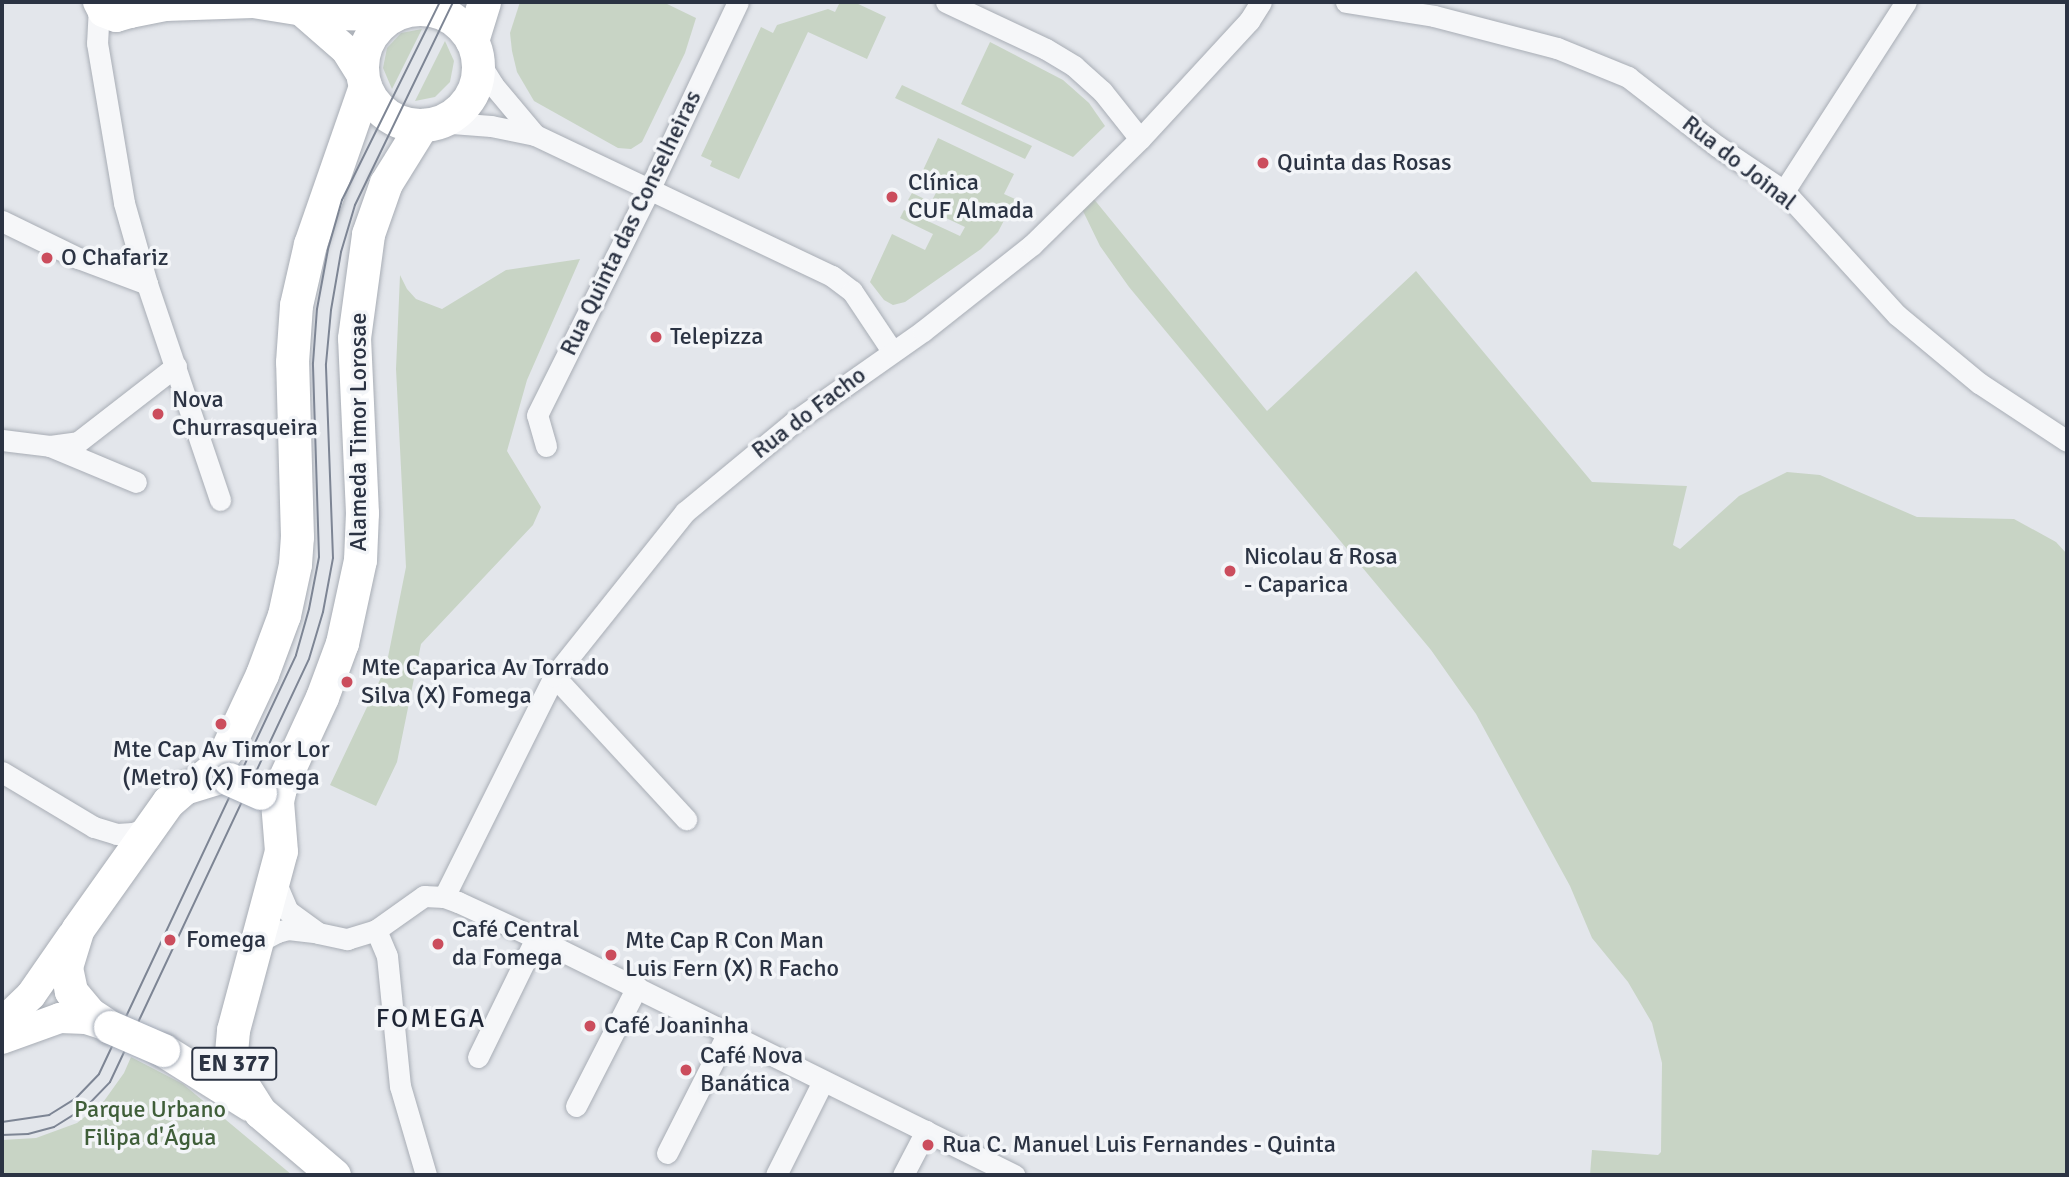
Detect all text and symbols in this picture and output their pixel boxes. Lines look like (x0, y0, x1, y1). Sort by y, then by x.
street label: Rua Quinta das Conselheiras (554, 86, 708, 360)
street label: Rua do Joinal (1676, 109, 1802, 217)
place label: Quinta das Rosas (1277, 149, 1452, 177)
marker: Quinta das Rosas (1255, 155, 1271, 171)
place label: Clínica CUF Almada (908, 169, 1034, 225)
marker: Clínica CUF Almada (882, 187, 902, 207)
place label: O Chafariz (61, 244, 168, 272)
marker: O Chafariz (39, 250, 55, 266)
street label: Alameda Timor Lorosae (345, 313, 373, 551)
place label: Telepizza (670, 323, 763, 351)
marker: Telepizza (648, 329, 664, 345)
street label: Rua do Facho (746, 361, 872, 465)
place label: Nova Churrasqueira (172, 386, 318, 442)
marker: Nova Churrasqueira (150, 406, 166, 422)
place label: Nicolau & Rosa - Caparica (1244, 543, 1398, 599)
marker: Nicolau & Rosa - Caparica (1222, 563, 1238, 579)
place label: Mte Caparica Av Torrado Silva (X) Fomega (361, 654, 609, 710)
marker: Mte Caparica Av Torrado Silva (X) Fomega (339, 674, 355, 690)
marker: Mte Cap Av Timor Lor (Metro) (X) Fomega (213, 716, 229, 732)
place label: Mte Cap Av Timor Lor (Metro) (X) Fomega (112, 736, 330, 792)
place label: Café Central da Fomega (452, 916, 579, 972)
place label: Fomega (186, 926, 266, 954)
place label: Mte Cap R Con Man Luis Fern (X) R Facho (625, 927, 839, 983)
marker: Fomega (160, 930, 180, 950)
marker: Café Central da Fomega (430, 936, 446, 952)
marker: Mte Cap R Con Man Luis Fern (X) R Facho (603, 947, 619, 963)
district label: FOMEGA (376, 1004, 486, 1036)
place label: Café Joaninha (604, 1012, 749, 1040)
marker: Café Joaninha (582, 1018, 598, 1034)
place label: Café Nova Banática (700, 1042, 803, 1098)
road number: EN 377 (190, 1044, 278, 1084)
marker: Café Nova Banática (678, 1062, 694, 1078)
park label: Parque Urbano Filipa d'Água (74, 1096, 226, 1152)
place label: Rua C. Manuel Luis Fernandes - Quinta (942, 1131, 1336, 1159)
marker: Rua C. Manuel Luis Fernandes - Quinta (920, 1137, 936, 1153)

